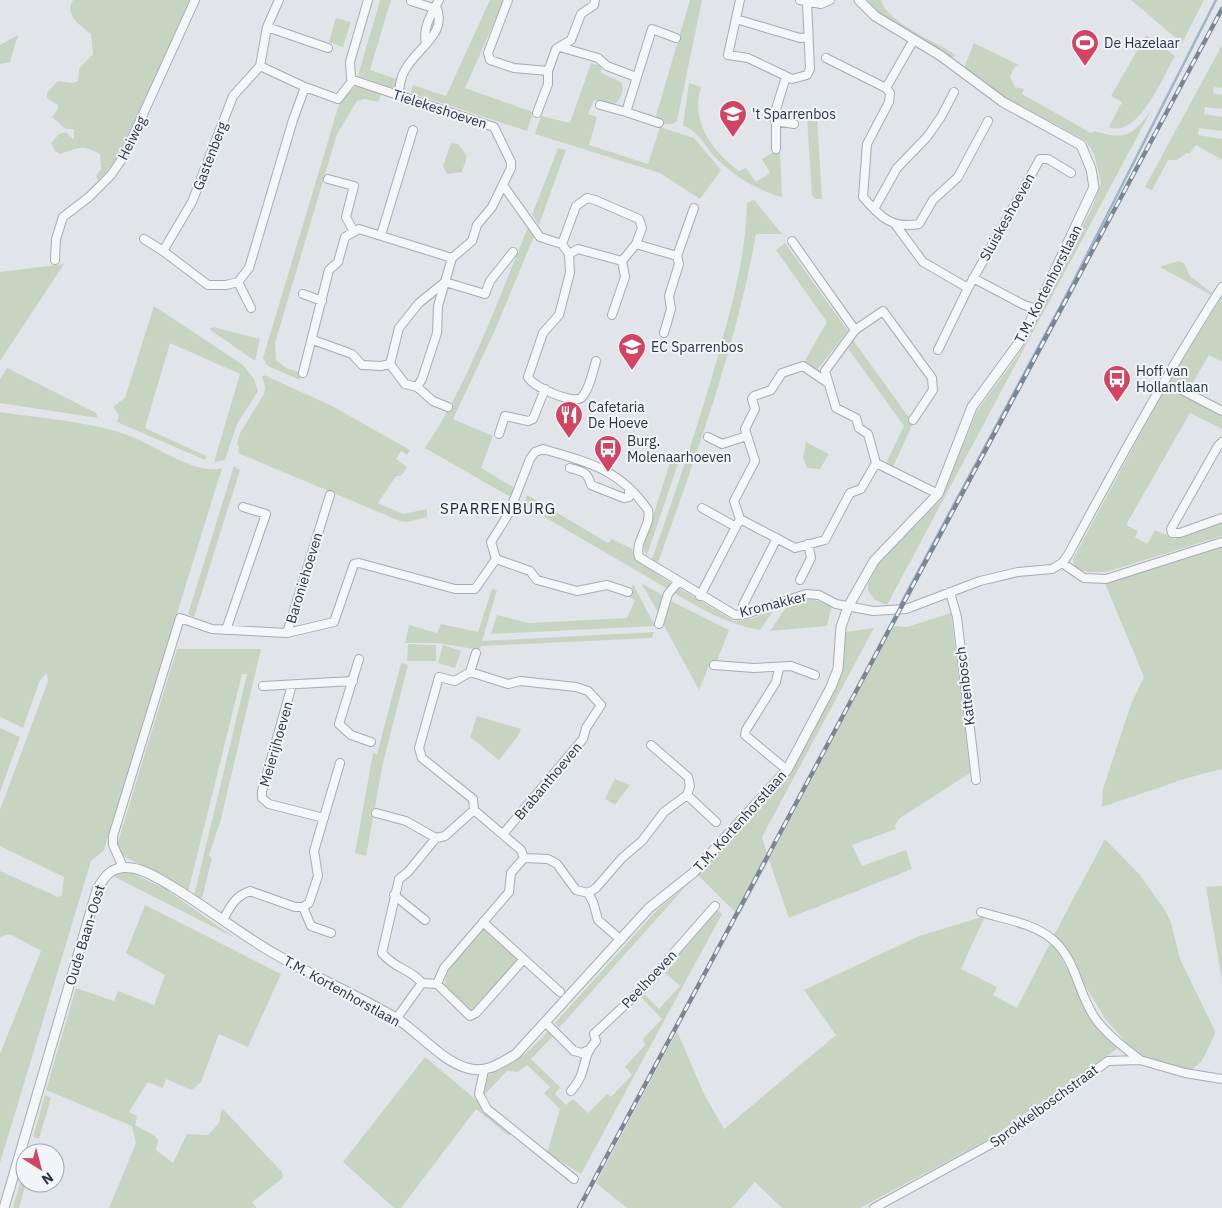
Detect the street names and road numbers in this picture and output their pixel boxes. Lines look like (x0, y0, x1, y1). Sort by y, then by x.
street label: Tielekeshoeven (391, 85, 489, 133)
street label: Heiweg (114, 112, 151, 163)
street label: Gastenberg (189, 118, 232, 193)
street label: Sluiskeshoeven (975, 170, 1039, 264)
street label: T.M. Kortenhorstlaan (1010, 222, 1086, 346)
street label: Baroniehoeven (282, 530, 326, 626)
street label: Kromakker (737, 587, 809, 621)
street label: Kattenbosch (951, 646, 979, 726)
street label: Meierijhoeven (255, 699, 297, 789)
street label: Brabanthoeven (510, 738, 586, 824)
street label: T.M. Kortenhorstlaan (690, 766, 790, 876)
street label: Oude Baan-Oost (61, 882, 109, 987)
street label: Peelhoeven (617, 946, 681, 1012)
street label: T.M. Kortenhorstlaan (281, 951, 403, 1031)
street label: Sprokkelboschstraat (986, 1061, 1102, 1151)

